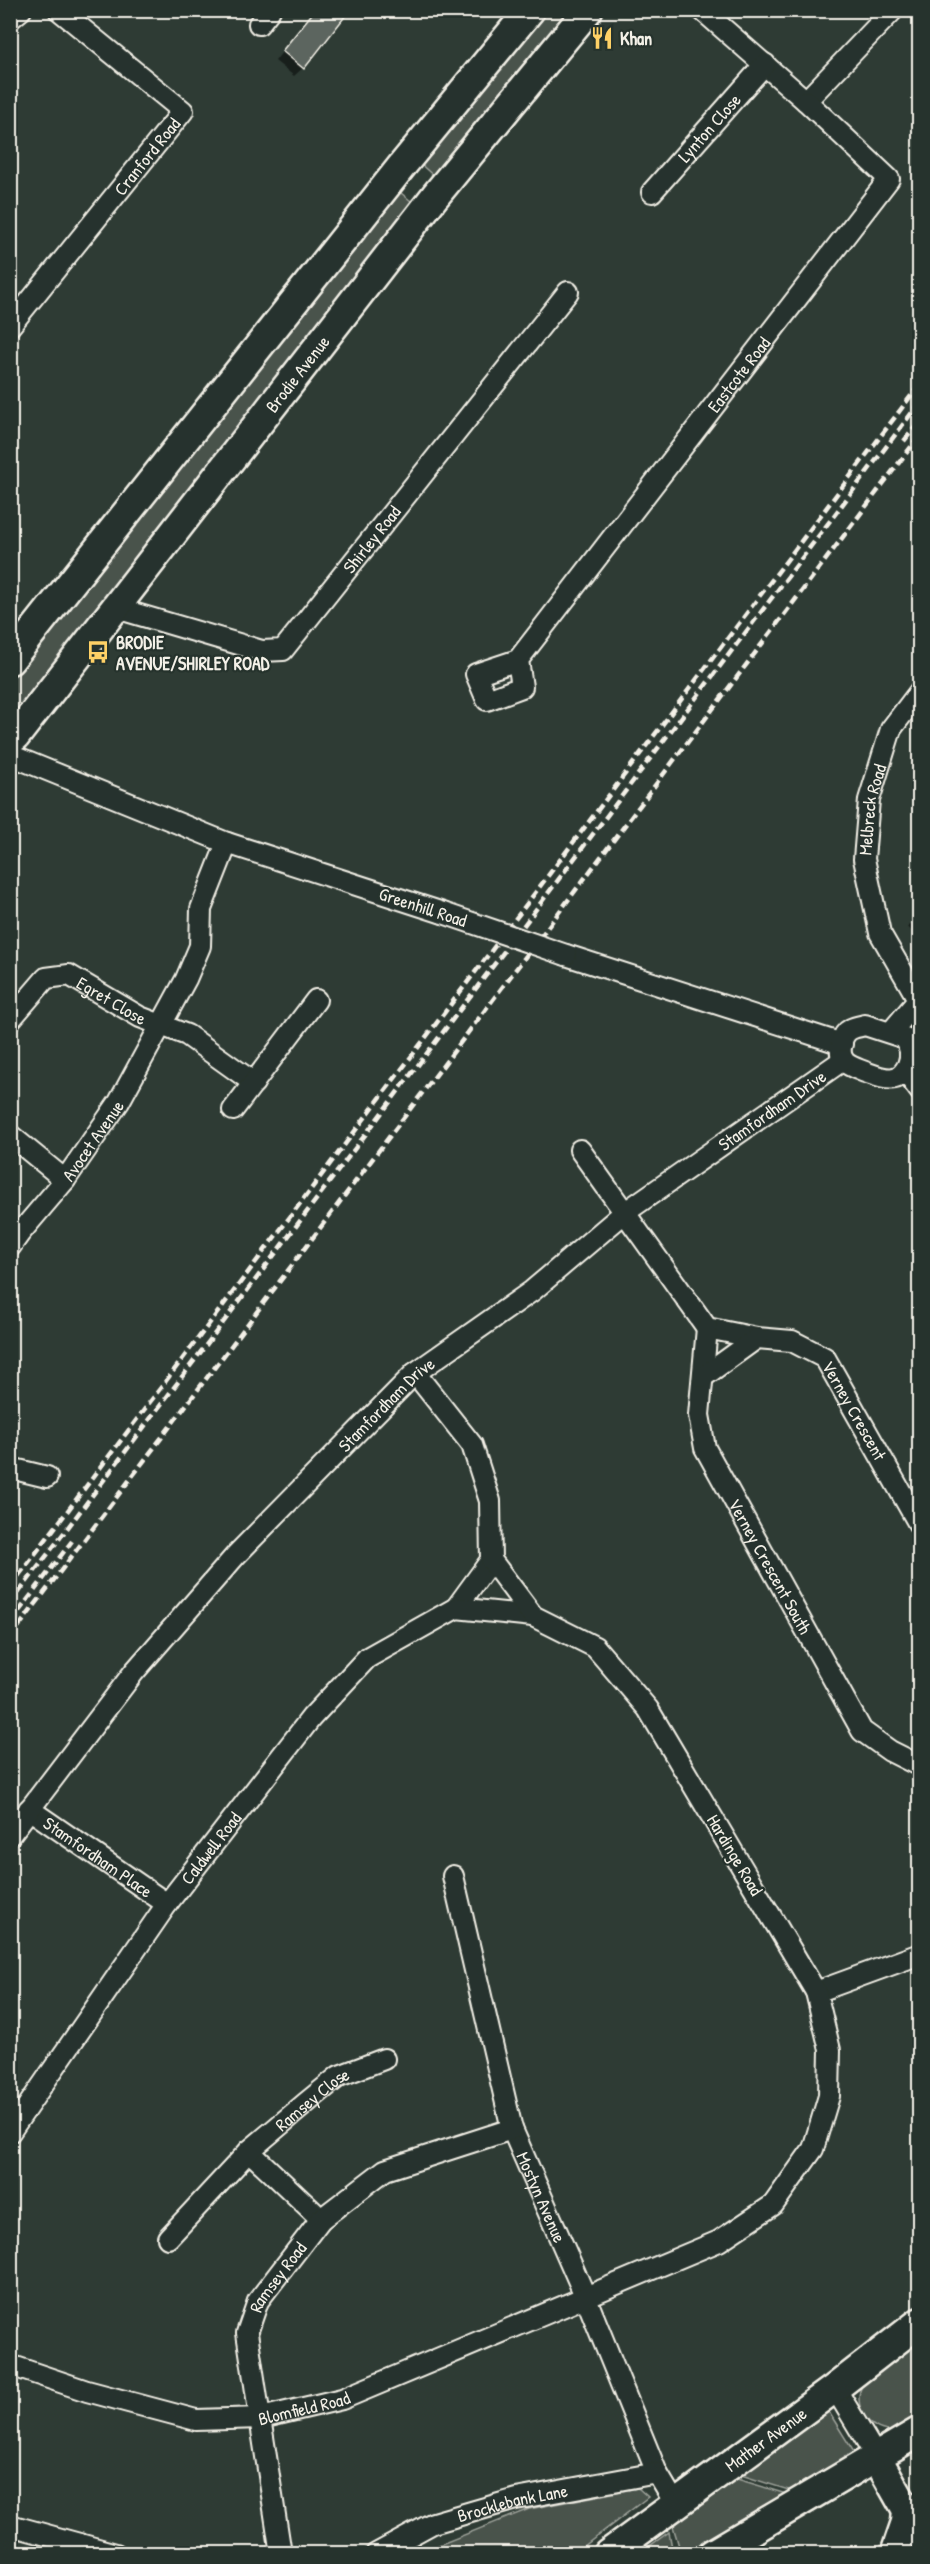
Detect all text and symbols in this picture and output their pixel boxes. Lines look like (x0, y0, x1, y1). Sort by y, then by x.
restaurant icon: Khan (589, 25, 615, 51)
place label: Khan (620, 26, 652, 51)
street label: Lynton Close (672, 88, 746, 167)
street label: Cranford Road (108, 112, 186, 200)
street label: Brodie Avenue (259, 330, 335, 417)
street label: Eastcote Road (701, 331, 776, 417)
street label: Shirley Road (337, 500, 406, 578)
place label: BRODIE AVENUE/SHIRLEY ROAD (116, 630, 270, 676)
bus stop icon: BRODIE AVENUE/SHIRLEY ROAD (85, 639, 111, 665)
street label: Melbreck Road (852, 761, 892, 856)
street label: Greenhill Road (376, 881, 470, 933)
street label: Egret Close (72, 970, 149, 1031)
street label: Stamfordham Drive (713, 1063, 831, 1156)
street label: Avocet Avenue (56, 1095, 129, 1186)
street label: Stamfordham Drive (332, 1351, 439, 1457)
street label: Verney Crescent (816, 1356, 893, 1465)
street label: Verney Crescent South (723, 1494, 818, 1639)
street label: Caldwell Road (174, 1806, 247, 1889)
street label: Stamfordham Place (39, 1810, 158, 1903)
street label: Hardinge Road (701, 1810, 769, 1900)
street label: Ramsey Close (270, 2061, 352, 2136)
street label: Mostyn Avenue (511, 2148, 573, 2246)
street label: Ramsey Road (243, 2236, 312, 2315)
street label: Blomfield Road (255, 2385, 354, 2431)
street label: Mather Avenue (719, 2401, 811, 2477)
street label: Brocklebank Lane (454, 2477, 570, 2528)

